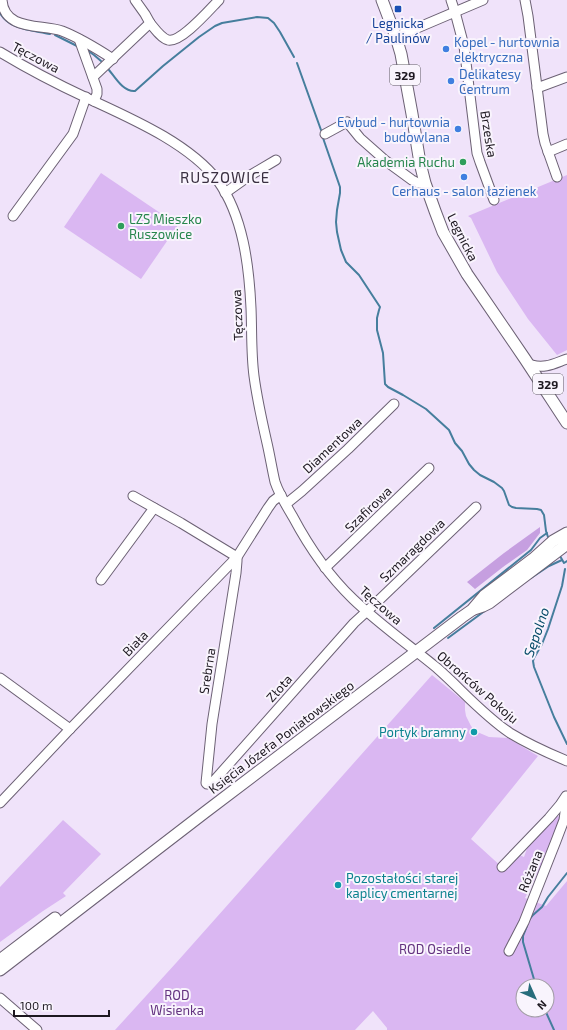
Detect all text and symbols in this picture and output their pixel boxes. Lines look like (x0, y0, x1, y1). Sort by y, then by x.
marker: Legnicka / Paulinów (393, 4, 403, 14)
place label: Legnicka / Paulinów (366, 15, 431, 46)
place label: Kopel - hurtownia elektryczna (454, 34, 560, 65)
street label: Tęczowa (10, 38, 62, 76)
marker: Kopel - hurtownia elektryczna (441, 44, 451, 54)
road number: 329 (390, 65, 420, 85)
place label: Delikatesy Centrum (459, 66, 521, 97)
marker: Delikatesy Centrum (446, 76, 456, 86)
street label: Brzeska (477, 109, 501, 159)
place label: Ewbud - hurtownia budowlana (337, 114, 450, 145)
marker: Ewbud - hurtownia budowlana (453, 124, 463, 134)
place label: Akademia Ruchu (357, 154, 455, 170)
marker: Akademia Ruchu (458, 157, 468, 167)
district label: RUSZOWICE (180, 168, 270, 186)
marker: Cerhaus - salon łazienek (459, 172, 469, 182)
place label: Cerhaus - salon łazienek (392, 183, 537, 199)
street label: Legnicka (444, 210, 482, 264)
place label: LZS Mieszko Ruszowice (129, 211, 202, 242)
marker: LZS Mieszko Ruszowice (116, 221, 126, 231)
street label: Tęczowa (228, 289, 246, 341)
road number: 329 (533, 374, 563, 394)
street label: Diamentowa (299, 414, 365, 476)
street label: Szafirowa (341, 483, 395, 535)
street label: Szmaragdowa (376, 515, 448, 585)
street label: Tęczowa (356, 582, 406, 628)
water label: Sępolno (520, 605, 552, 659)
street label: Biała (119, 627, 151, 659)
street label: Srebrna (195, 647, 219, 695)
street label: Obrońców Pokoju (434, 647, 522, 727)
street label: Złota (263, 671, 295, 705)
street label: Księcia Józefa Poniatowskiego (205, 677, 357, 797)
place label: Portyk bramny (379, 724, 466, 740)
marker: Portyk bramny (469, 727, 479, 737)
street label: Różana (514, 848, 546, 894)
place label: Pozostałości starej kaplicy cmentarnej (346, 870, 458, 901)
marker: Pozostałości starej kaplicy cmentarnej (333, 880, 343, 890)
park label: ROD Osiedle (399, 941, 471, 957)
north arrow (515, 978, 555, 1018)
park label: ROD Wisienka (150, 987, 204, 1018)
scale bar (14, 992, 109, 1018)
text: 100 m (20, 998, 52, 1012)
text: N (535, 998, 550, 1013)

